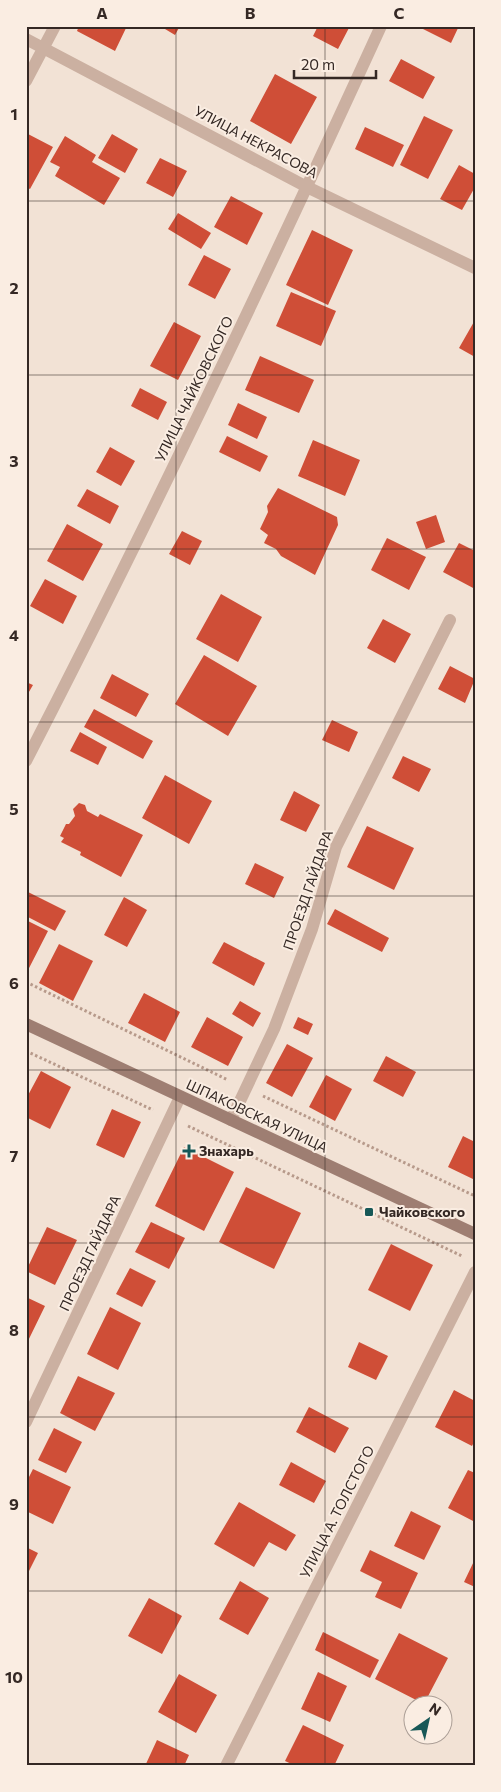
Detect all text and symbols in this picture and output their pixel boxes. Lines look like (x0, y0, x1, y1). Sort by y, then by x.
text: A (96, 3, 108, 22)
text: B (245, 3, 256, 22)
text: C (394, 3, 405, 22)
scale bar (294, 48, 376, 80)
text: 20 m (301, 55, 335, 73)
street label: УЛИЦА НЕКРАСОВА (192, 102, 321, 181)
text: 1 (10, 104, 18, 123)
text: 2 (9, 278, 19, 297)
street label: УЛИЦА ЧАЙКОВСКОГО (151, 313, 236, 465)
text: 3 (9, 451, 19, 470)
text: 4 (9, 625, 19, 644)
text: 5 (9, 799, 19, 818)
street label: ПРОЕЗД ГАЙДАРА (279, 827, 336, 952)
text: 6 (9, 973, 19, 992)
street label: ШПАКОВСКАЯ УЛИЦА (184, 1075, 331, 1156)
place label: Знахарь (199, 1142, 254, 1159)
marker: Знахарь (183, 1145, 195, 1157)
text: 7 (10, 1146, 19, 1165)
street label: ПРОЕЗД ГАЙДАРА (55, 1192, 124, 1313)
place label: Чайковского (379, 1203, 465, 1220)
marker: Чайковского (363, 1206, 375, 1218)
text: 8 (9, 1320, 19, 1339)
street label: УЛИЦА А. ТОЛСТОГО (296, 1443, 377, 1581)
text: 9 (9, 1494, 19, 1513)
text: 10 (5, 1667, 23, 1686)
north arrow (404, 1694, 454, 1744)
text: N (426, 1699, 445, 1719)

